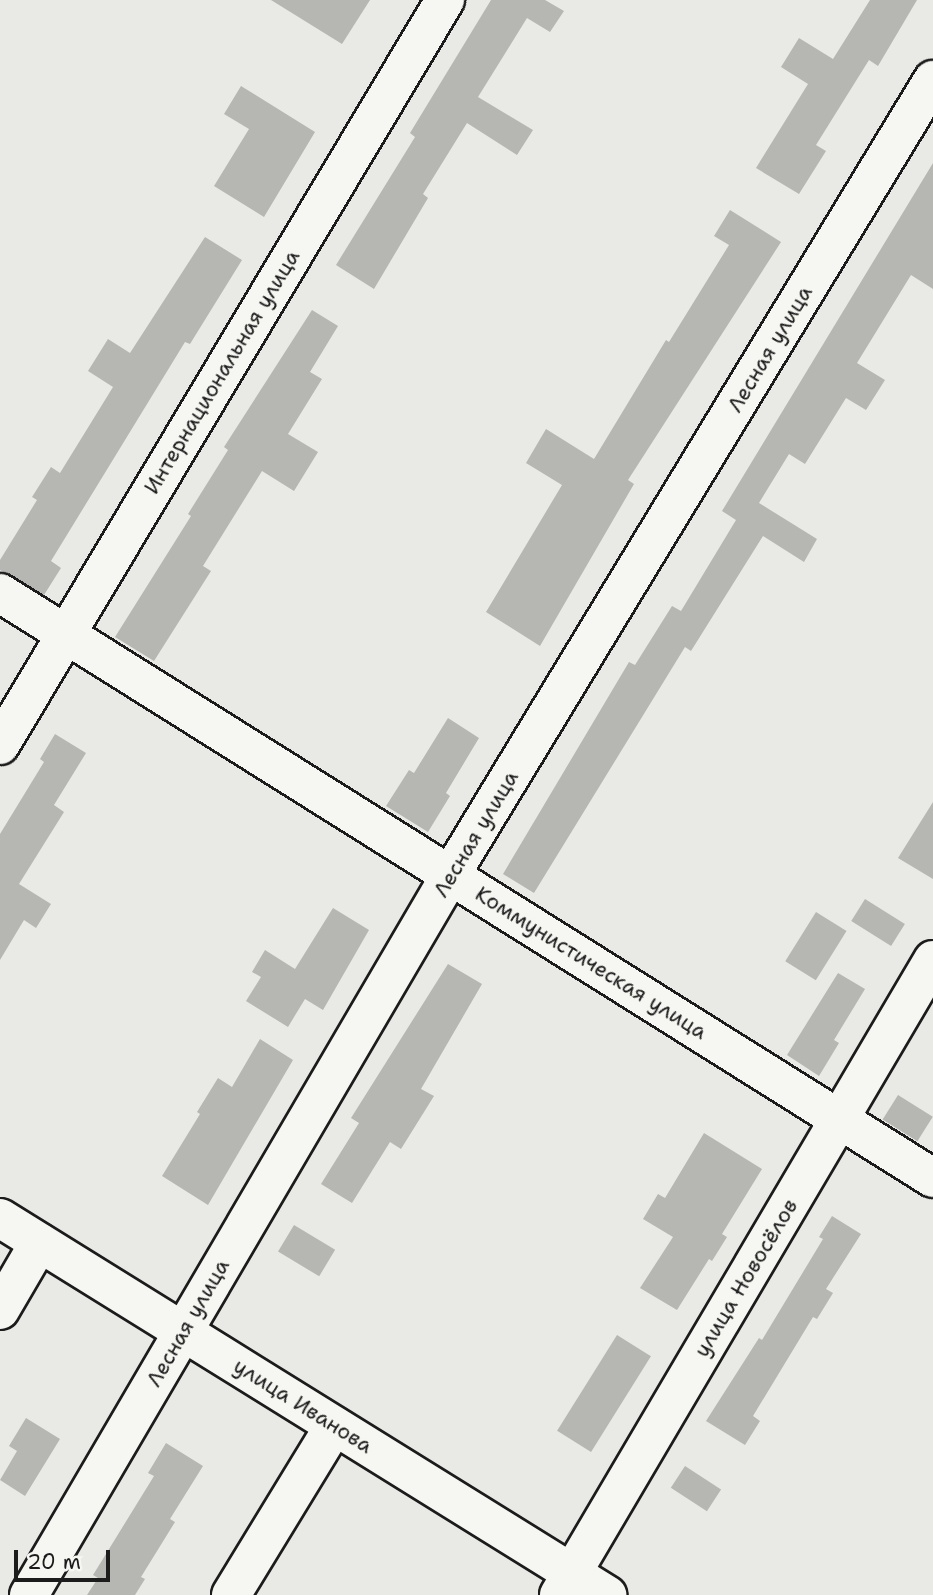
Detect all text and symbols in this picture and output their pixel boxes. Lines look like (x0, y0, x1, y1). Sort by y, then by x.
street label: Интернациональная улица (139, 245, 305, 499)
street label: Лесная улица (722, 281, 818, 417)
street label: Лесная улица (428, 766, 524, 902)
street label: Коммунистическая улица (471, 881, 711, 1045)
street label: улица Новосёлов (689, 1195, 803, 1361)
street label: Лесная улица (141, 1255, 235, 1391)
street label: улица Иванова (229, 1353, 377, 1459)
scale bar (18, 1536, 114, 1580)
text: 20 m (27, 1548, 81, 1576)

